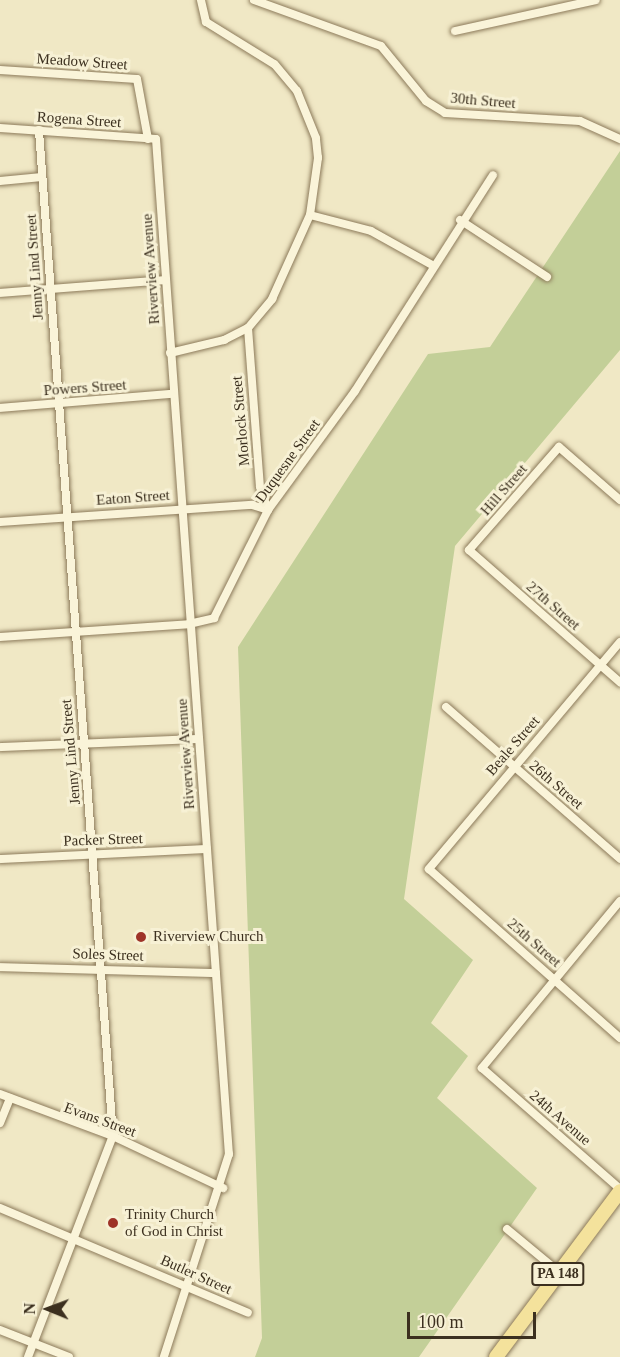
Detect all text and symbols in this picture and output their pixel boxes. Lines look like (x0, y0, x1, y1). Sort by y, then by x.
street label: Meadow Street (36, 50, 128, 74)
street label: 30th Street (450, 89, 516, 113)
street label: Rogena Street (36, 108, 122, 132)
street label: Riverview Avenue (138, 213, 164, 325)
street label: Jenny Lind Street (22, 214, 48, 320)
street label: Morlock Street (228, 375, 254, 467)
street label: Powers Street (43, 376, 127, 400)
street label: Duquesne Street (252, 416, 324, 506)
street label: Hill Street (477, 461, 531, 519)
street label: Eaton Street (96, 486, 170, 510)
street label: 27th Street (522, 578, 584, 634)
street label: Riverview Avenue (173, 698, 199, 810)
street label: Jenny Lind Street (57, 699, 85, 805)
street label: Beale Street (482, 713, 544, 779)
street label: 26th Street (525, 757, 587, 813)
street label: Packer Street (63, 830, 143, 850)
street label: 25th Street (503, 915, 565, 971)
place label: Riverview Church (153, 928, 263, 946)
marker: Riverview Church (134, 930, 148, 944)
street label: Soles Street (72, 945, 144, 965)
street label: 24th Avenue (525, 1086, 595, 1150)
street label: Evans Street (61, 1099, 139, 1141)
place label: Trinity Church of God in Christ (125, 1205, 223, 1240)
marker: Trinity Church of God in Christ (106, 1216, 120, 1230)
street label: Butler Street (158, 1251, 234, 1299)
road number: PA 148 (530, 1263, 586, 1285)
north arrow (18, 1279, 78, 1339)
scale bar (410, 1300, 539, 1338)
text: N (21, 1303, 38, 1315)
text: 100 m (418, 1312, 464, 1332)

